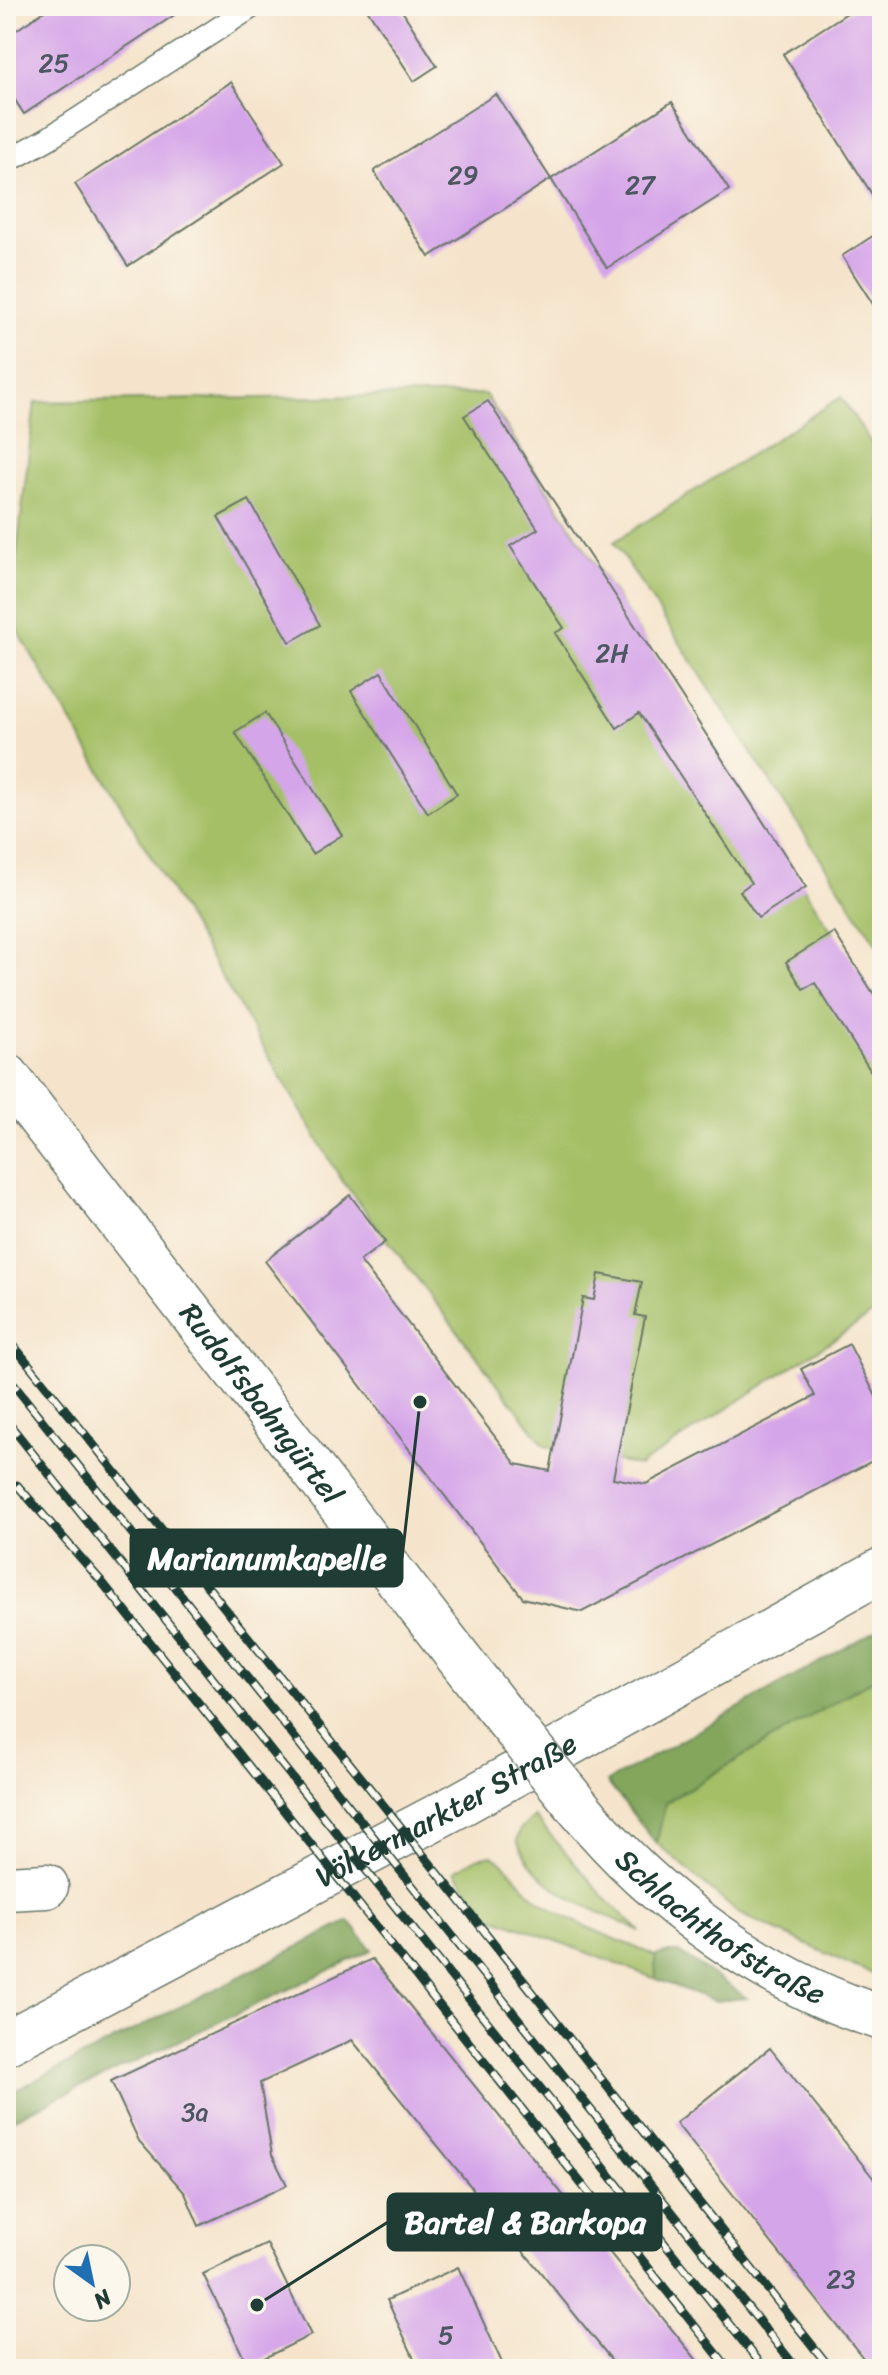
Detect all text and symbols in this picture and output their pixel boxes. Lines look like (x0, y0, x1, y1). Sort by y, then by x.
house number: 25 (39, 40, 70, 86)
house number: 29 (448, 152, 478, 198)
house number: 27 (625, 162, 657, 208)
house number: 2H (595, 630, 629, 676)
street label: Rudolfsbahngürtel (165, 1290, 358, 1518)
callout: Marianumkapelle (131, 1530, 402, 1586)
text: Marianumkapelle (146, 1530, 387, 1587)
street label: Völkermarkter Straße (305, 1717, 587, 1903)
street label: Schlachthofstraße (601, 1835, 835, 2021)
house number: 3a (181, 2089, 209, 2135)
callout: Bartel & Barkopa (388, 2194, 661, 2250)
text: Bartel & Barkopa (404, 2194, 647, 2251)
north arrow (52, 2243, 132, 2323)
house number: 23 (826, 2256, 856, 2302)
text: N (85, 2278, 120, 2320)
house number: 5 (438, 2312, 454, 2358)

